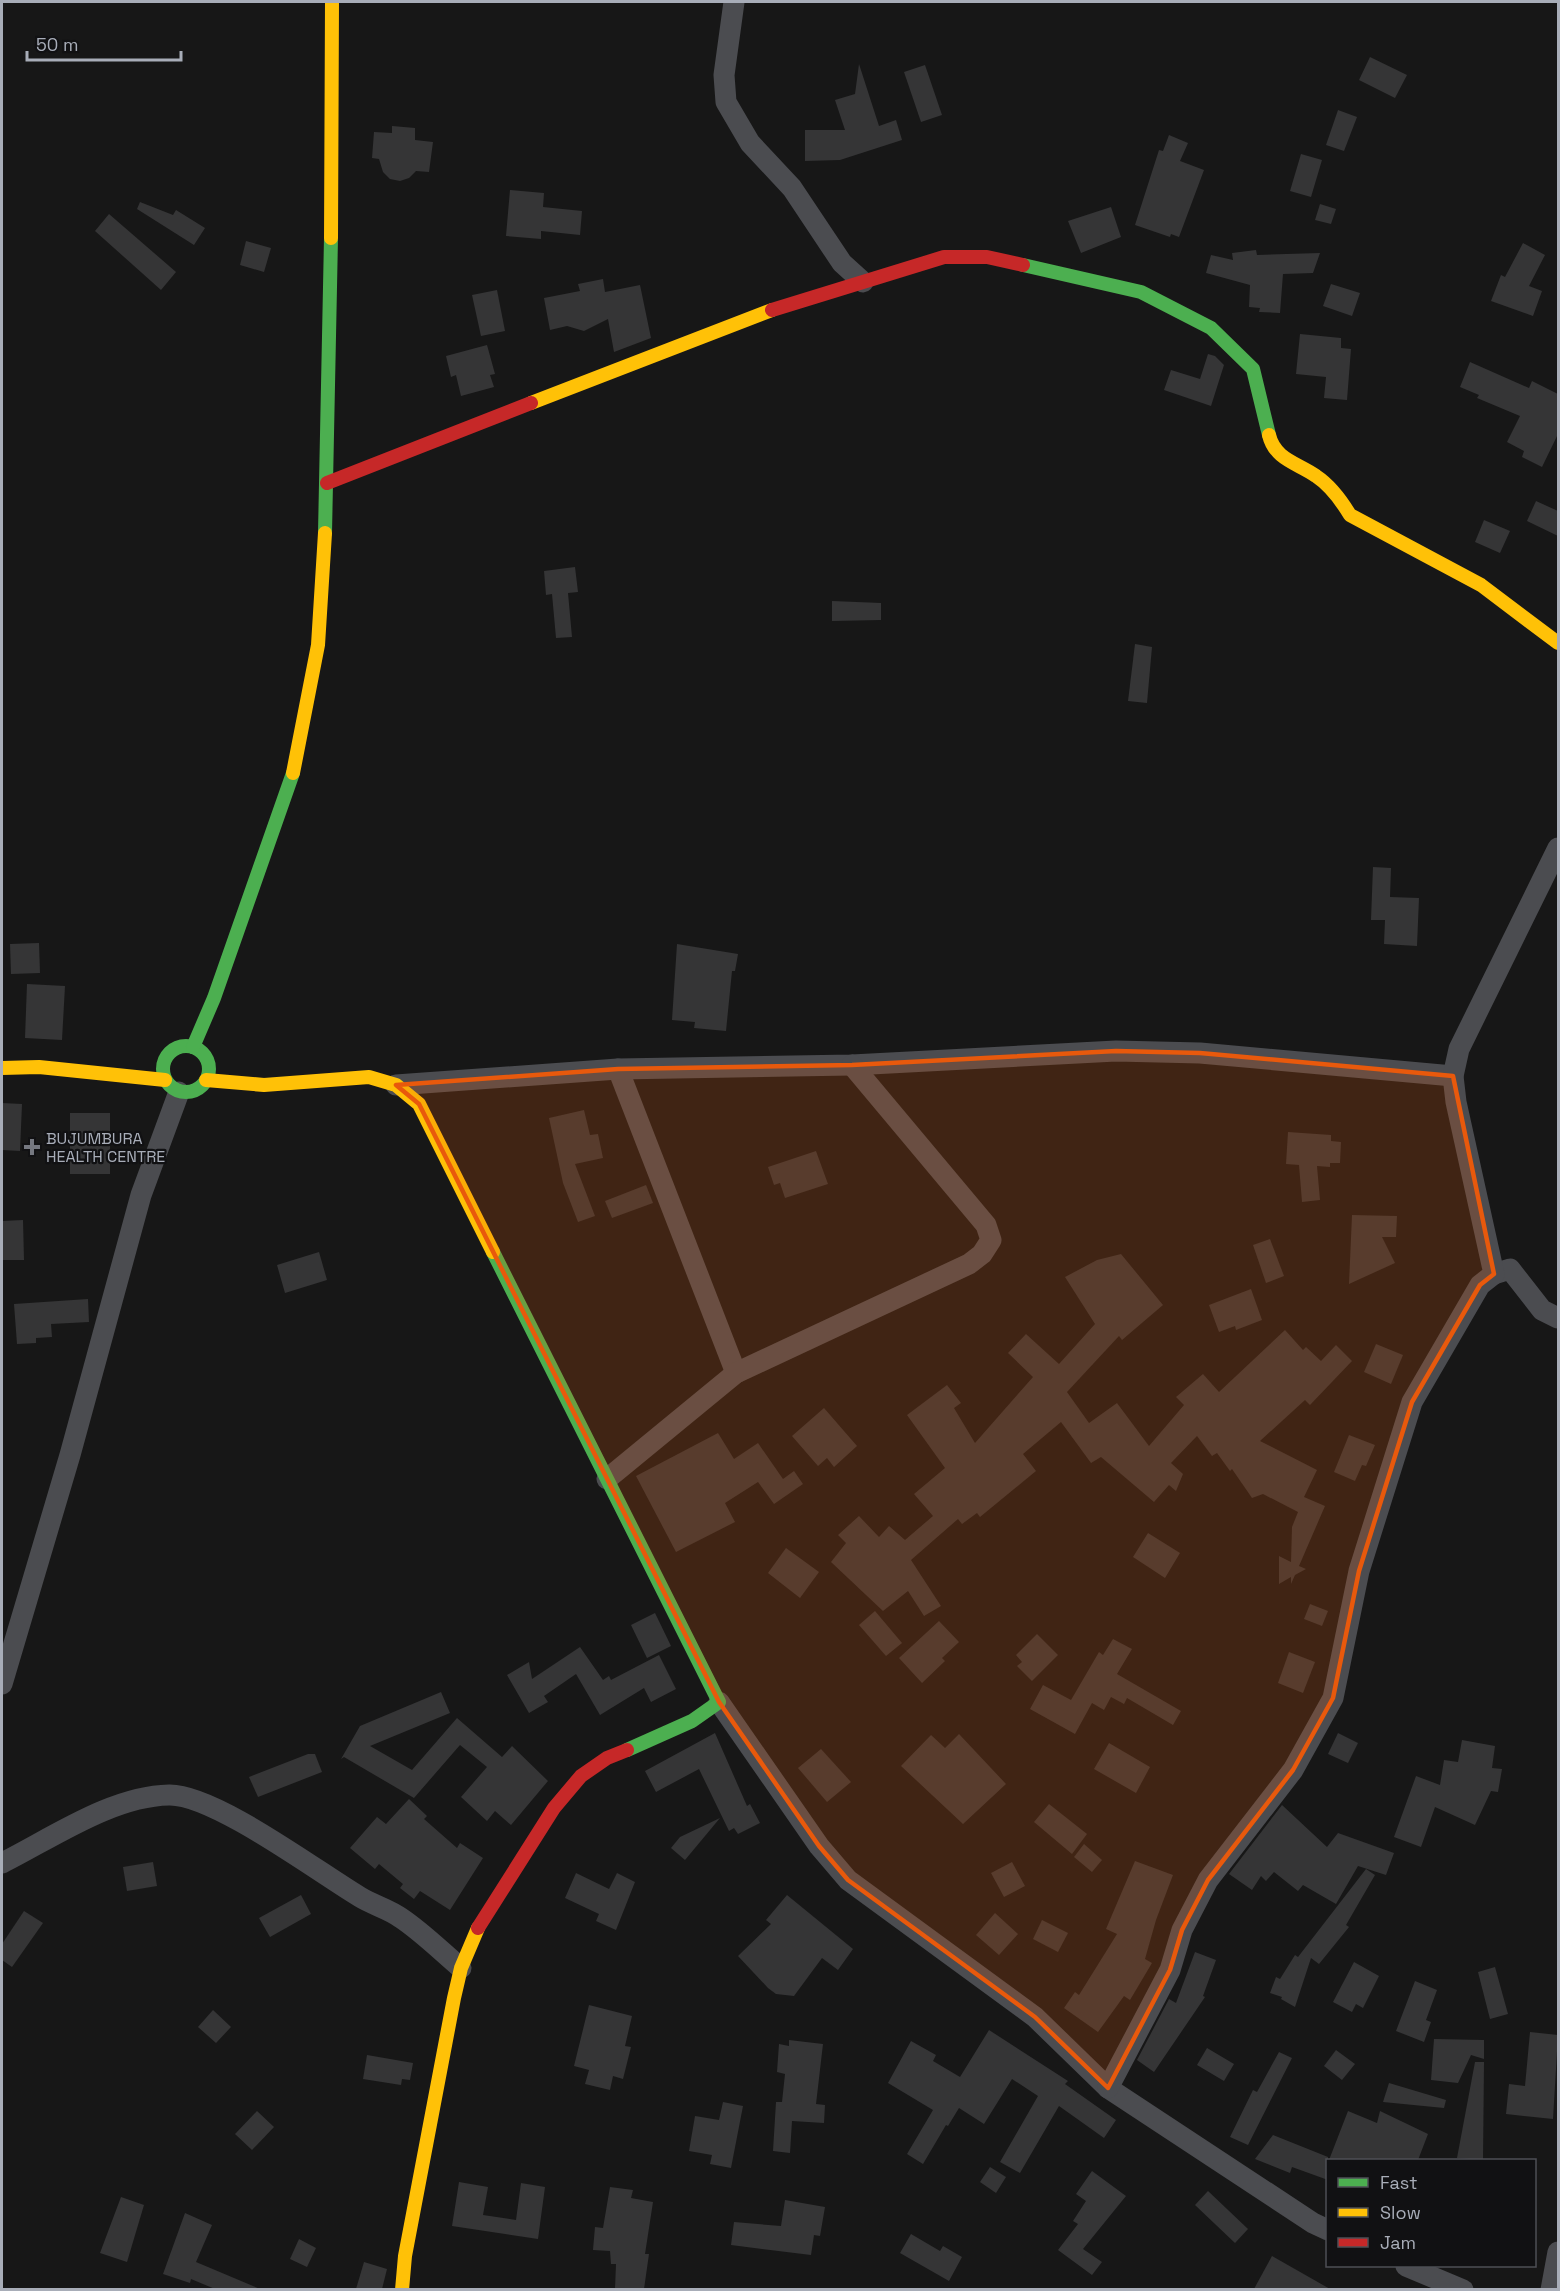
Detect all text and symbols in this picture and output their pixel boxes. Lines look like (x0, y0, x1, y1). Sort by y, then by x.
scale bar (27, 24, 182, 62)
text: 50 m (36, 33, 78, 56)
place label: BUJUMBURA HEALTH CENTRE (46, 1128, 165, 1167)
marker: BUJUMBURA HEALTH CENTRE (23, 1138, 41, 1156)
legend (1326, 2159, 1536, 2267)
text: Fast (1380, 2171, 1417, 2194)
text: Slow (1380, 2201, 1421, 2224)
text: Jam (1380, 2231, 1416, 2254)

